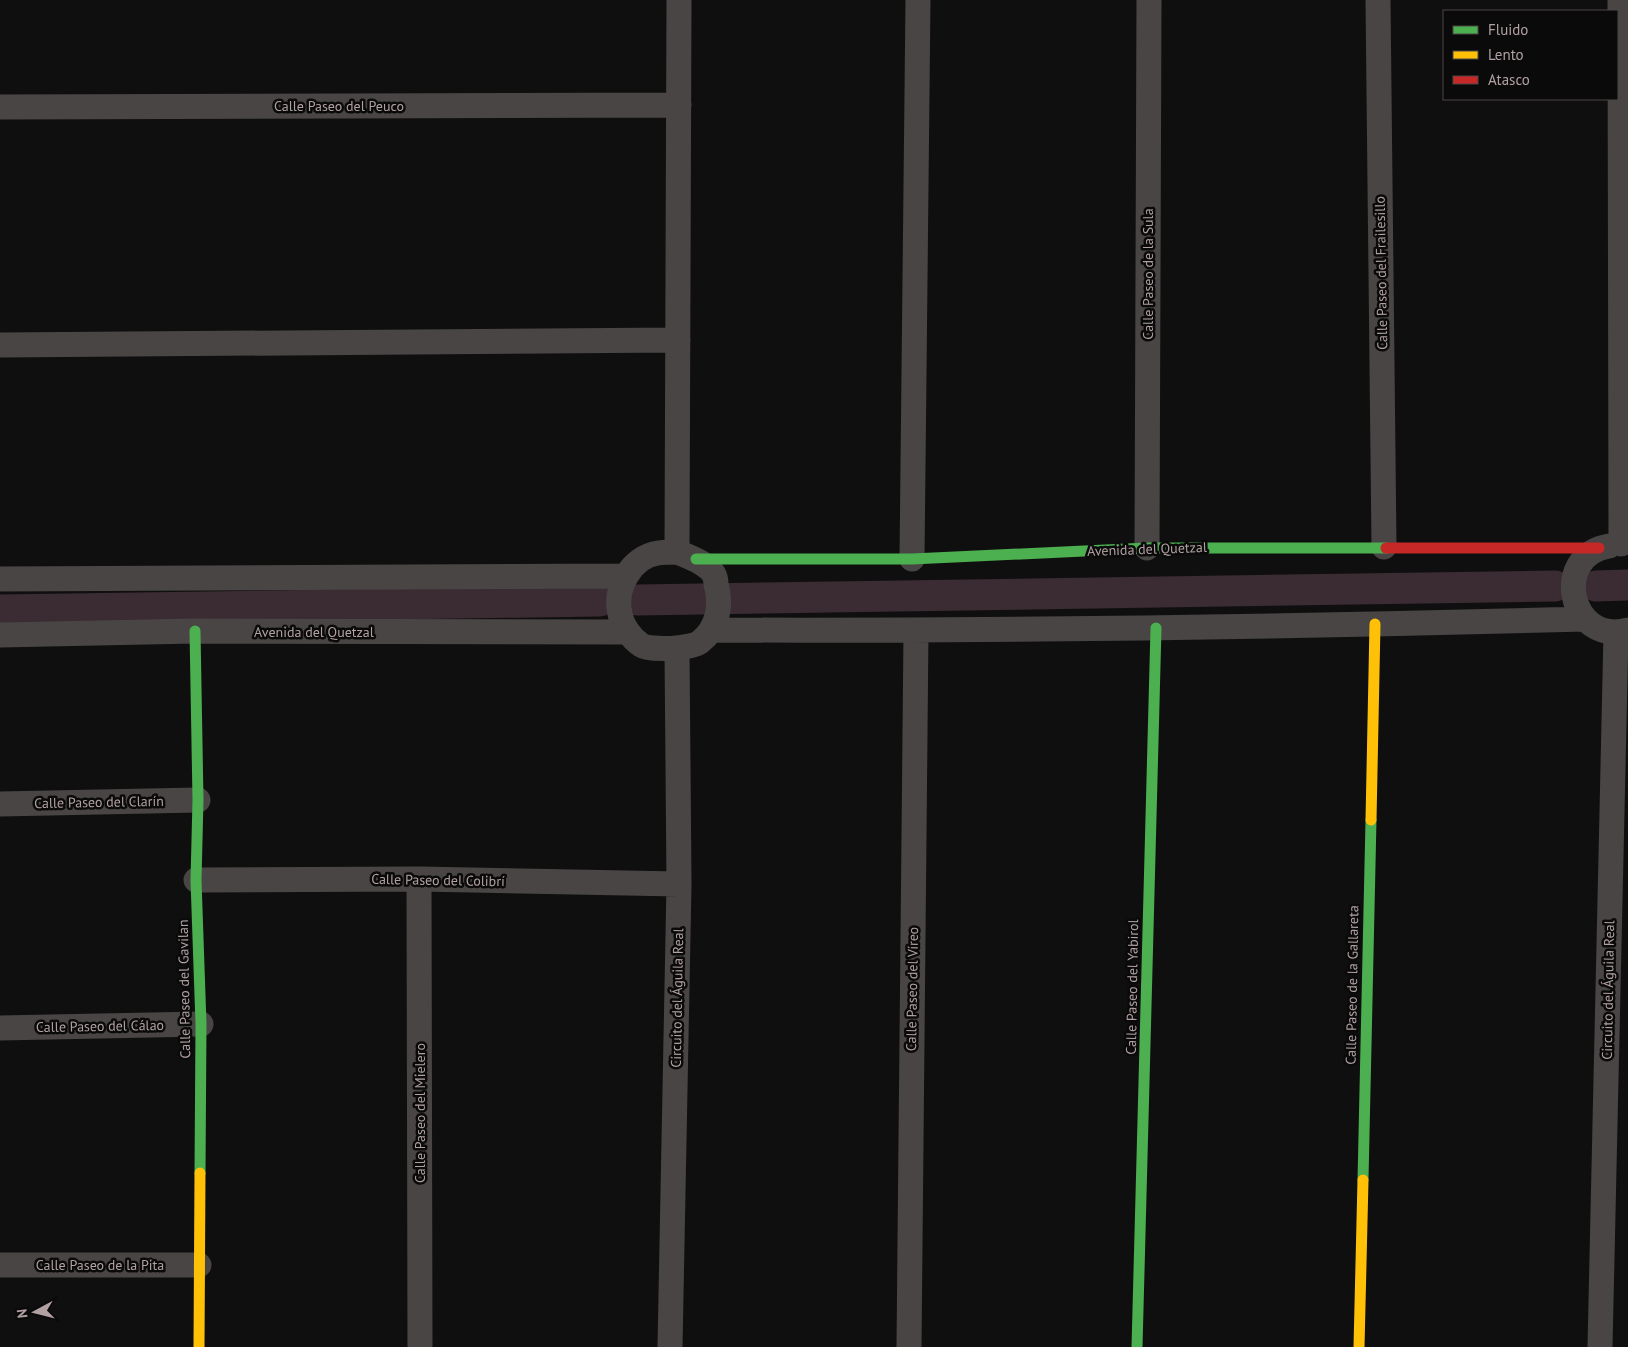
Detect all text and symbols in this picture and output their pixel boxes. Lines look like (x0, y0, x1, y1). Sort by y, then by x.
legend (1443, 10, 1618, 100)
text: Fluido (1488, 20, 1528, 39)
text: Lento (1488, 45, 1524, 64)
text: Atasco (1488, 70, 1530, 89)
street label: Calle Paseo del Peuco (274, 97, 404, 115)
street label: Calle Paseo del Frailesillo (1371, 196, 1391, 350)
street label: Calle Paseo de la Sula (1139, 208, 1157, 340)
street label: Avenida del Quetzal (1087, 538, 1207, 560)
street label: Avenida del Quetzal (254, 623, 374, 641)
street label: Calle Paseo del Clarín (34, 792, 164, 812)
street label: Calle Paseo del Colibrí (371, 870, 505, 890)
street label: Calle Paseo de la Gallareta (1342, 905, 1362, 1065)
street label: Calle Paseo del Gavilan (174, 919, 194, 1059)
street label: Calle Paseo del Yabirol (1122, 919, 1142, 1055)
street label: Circuito del Águila Real (1598, 920, 1618, 1060)
street label: Calle Paseo del Víreo (902, 927, 922, 1051)
street label: Circuito del Águila Real (667, 928, 687, 1068)
street label: Calle Paseo del Cálao (36, 1016, 164, 1036)
street label: Calle Paseo del Mielero (411, 1043, 429, 1183)
street label: Calle Paseo de la Pita (36, 1256, 164, 1274)
north arrow (10, 1287, 60, 1337)
text: N (13, 1308, 32, 1319)

